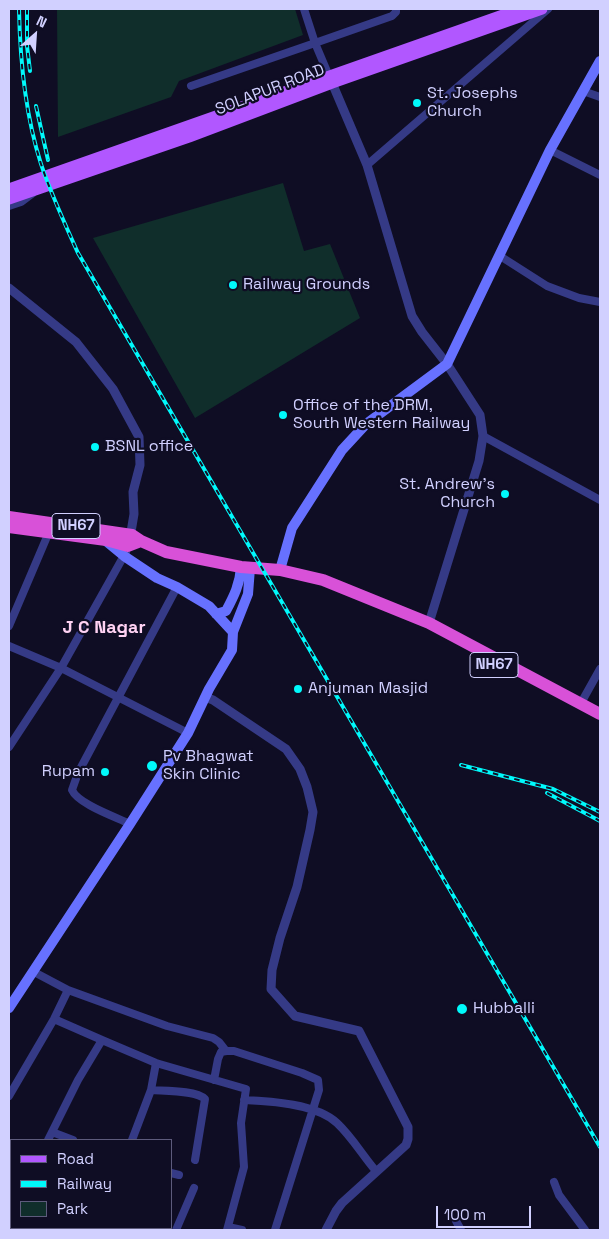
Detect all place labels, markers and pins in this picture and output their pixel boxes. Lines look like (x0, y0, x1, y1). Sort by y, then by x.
place label: St. Josephs Church (427, 84, 518, 122)
marker: St. Josephs Church (411, 97, 423, 109)
place label: Railway Grounds (243, 275, 370, 295)
marker: Railway Grounds (227, 279, 239, 291)
place label: Office of the DRM, South Western Railway (293, 396, 470, 434)
marker: Office of the DRM, South Western Railway (277, 409, 289, 421)
place label: BSNL office (105, 437, 193, 457)
marker: BSNL office (89, 441, 101, 453)
place label: St. Andrew's Church (399, 475, 495, 513)
marker: St. Andrew's Church (499, 488, 511, 500)
place label: Anjuman Masjid (308, 679, 428, 699)
marker: Anjuman Masjid (292, 683, 304, 695)
place label: Pv Bhagwat Skin Clinic (163, 747, 254, 785)
marker: Pv Bhagwat Skin Clinic (145, 759, 159, 773)
place label: Rupam (42, 762, 95, 782)
marker: Rupam (99, 766, 111, 778)
place label: Hubballi (473, 999, 535, 1019)
marker: Hubballi (455, 1002, 469, 1016)

